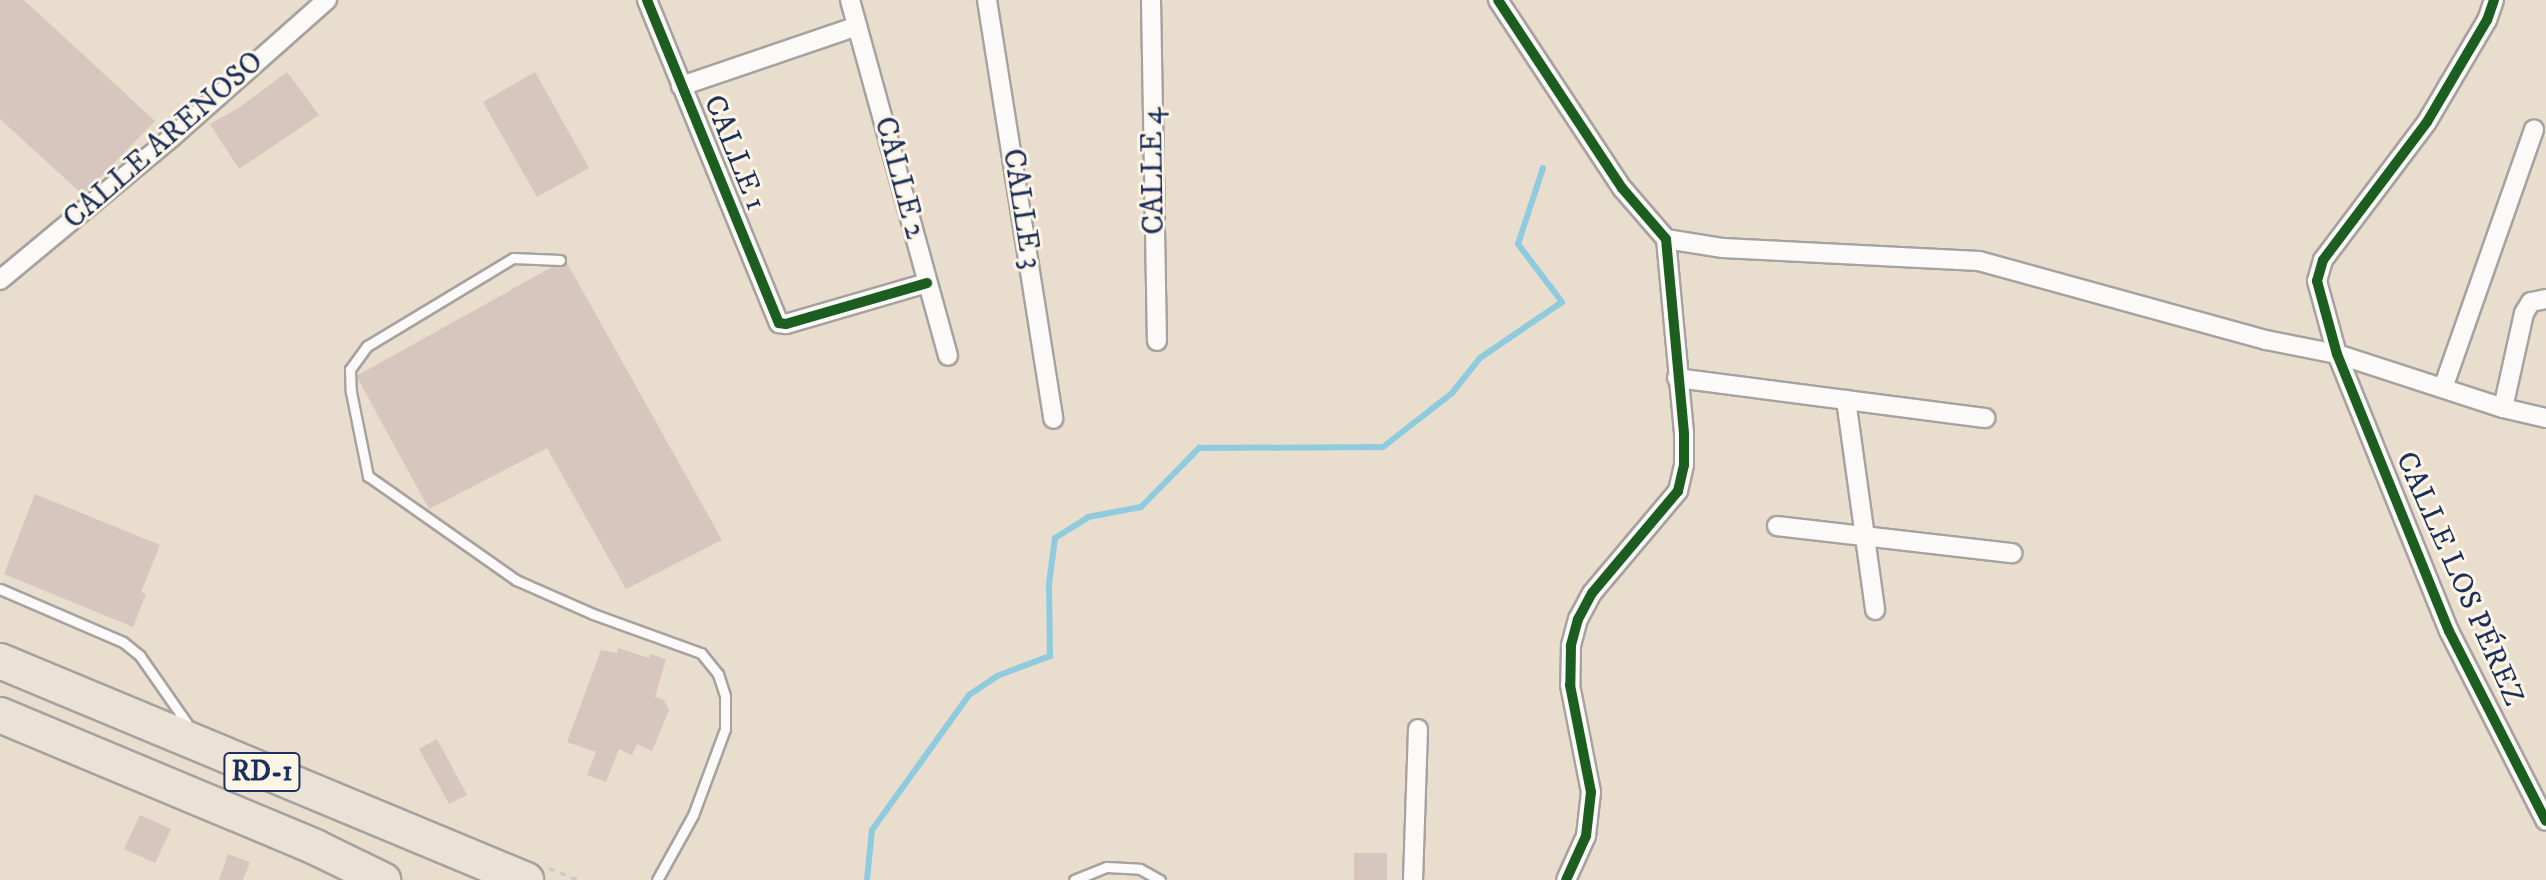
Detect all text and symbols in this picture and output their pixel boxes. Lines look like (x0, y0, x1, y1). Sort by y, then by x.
street label: CALLE ARENOSO (57, 44, 271, 238)
street label: CALLE 1 (695, 90, 773, 216)
street label: CALLE 4 (1135, 107, 1173, 235)
street label: CALLE 2 (865, 113, 933, 243)
street label: CALLE 3 (994, 146, 1048, 272)
street label: CALLE LOS PÉREZ (2387, 446, 2531, 712)
road number: RD-1 (222, 748, 302, 796)

